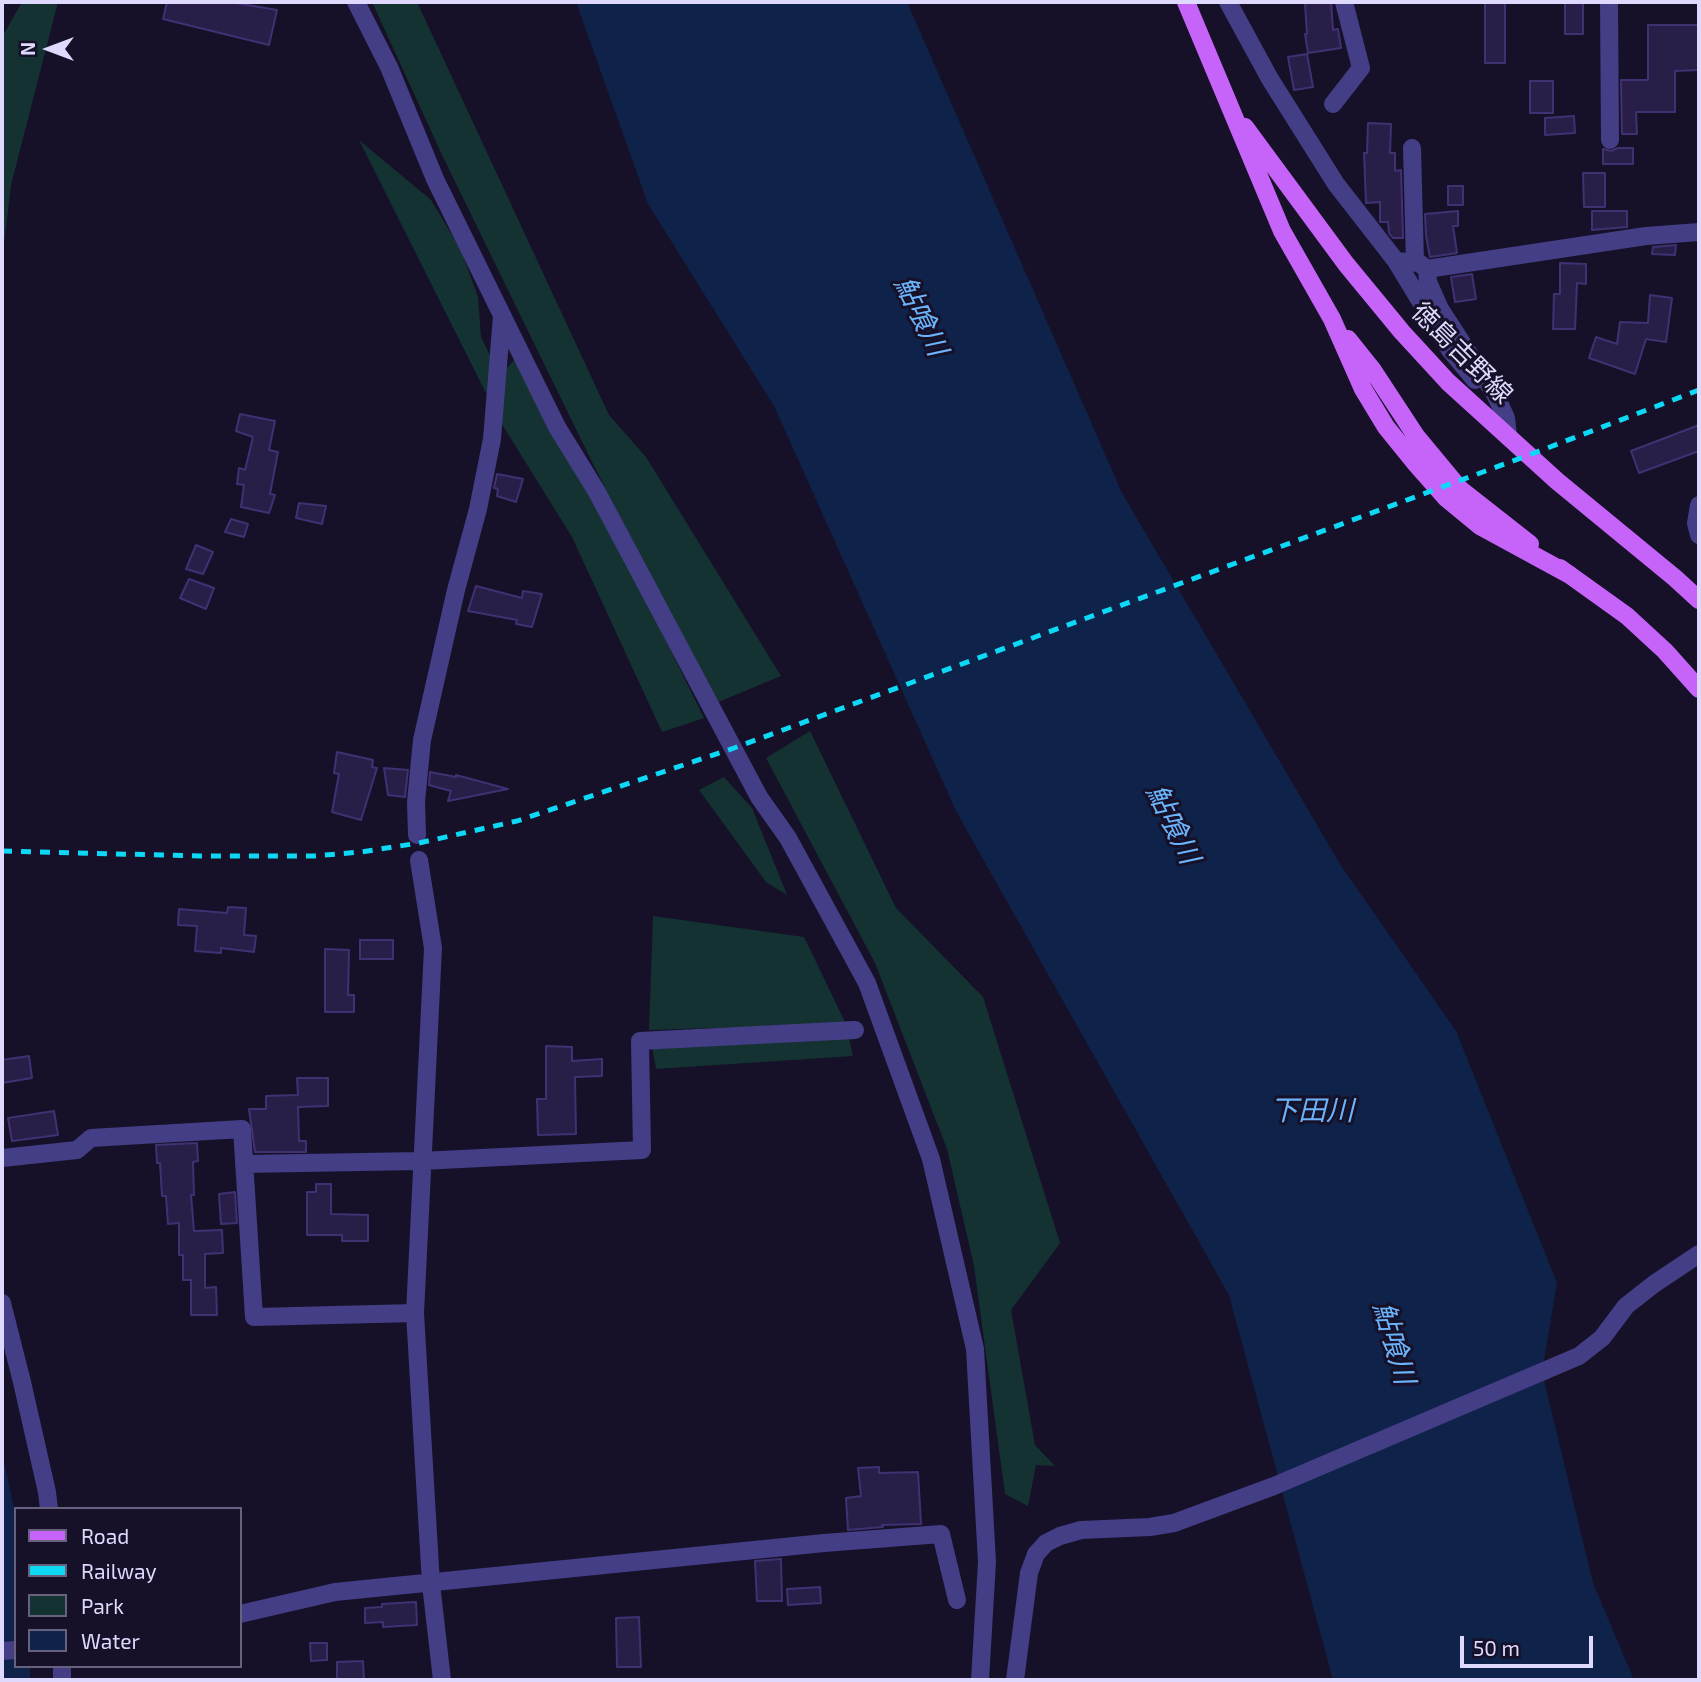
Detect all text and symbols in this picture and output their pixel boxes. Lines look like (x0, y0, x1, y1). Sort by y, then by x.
north arrow (14, 14, 84, 84)
text: N (16, 42, 39, 56)
water label: 鮎喰川 (887, 271, 955, 361)
street label: 徳島吉野線 (1405, 296, 1519, 410)
water label: 鮎喰川 (1139, 779, 1207, 869)
water label: 下田川 (1270, 1094, 1354, 1128)
water label: 鮎喰川 (1366, 1298, 1422, 1388)
legend (14, 1507, 242, 1668)
text: Road (81, 1523, 129, 1548)
text: Railway (81, 1558, 157, 1583)
text: Park (81, 1593, 124, 1618)
scale bar (1463, 1622, 1596, 1666)
text: Water (81, 1628, 140, 1653)
text: 50 m (1473, 1635, 1520, 1660)

